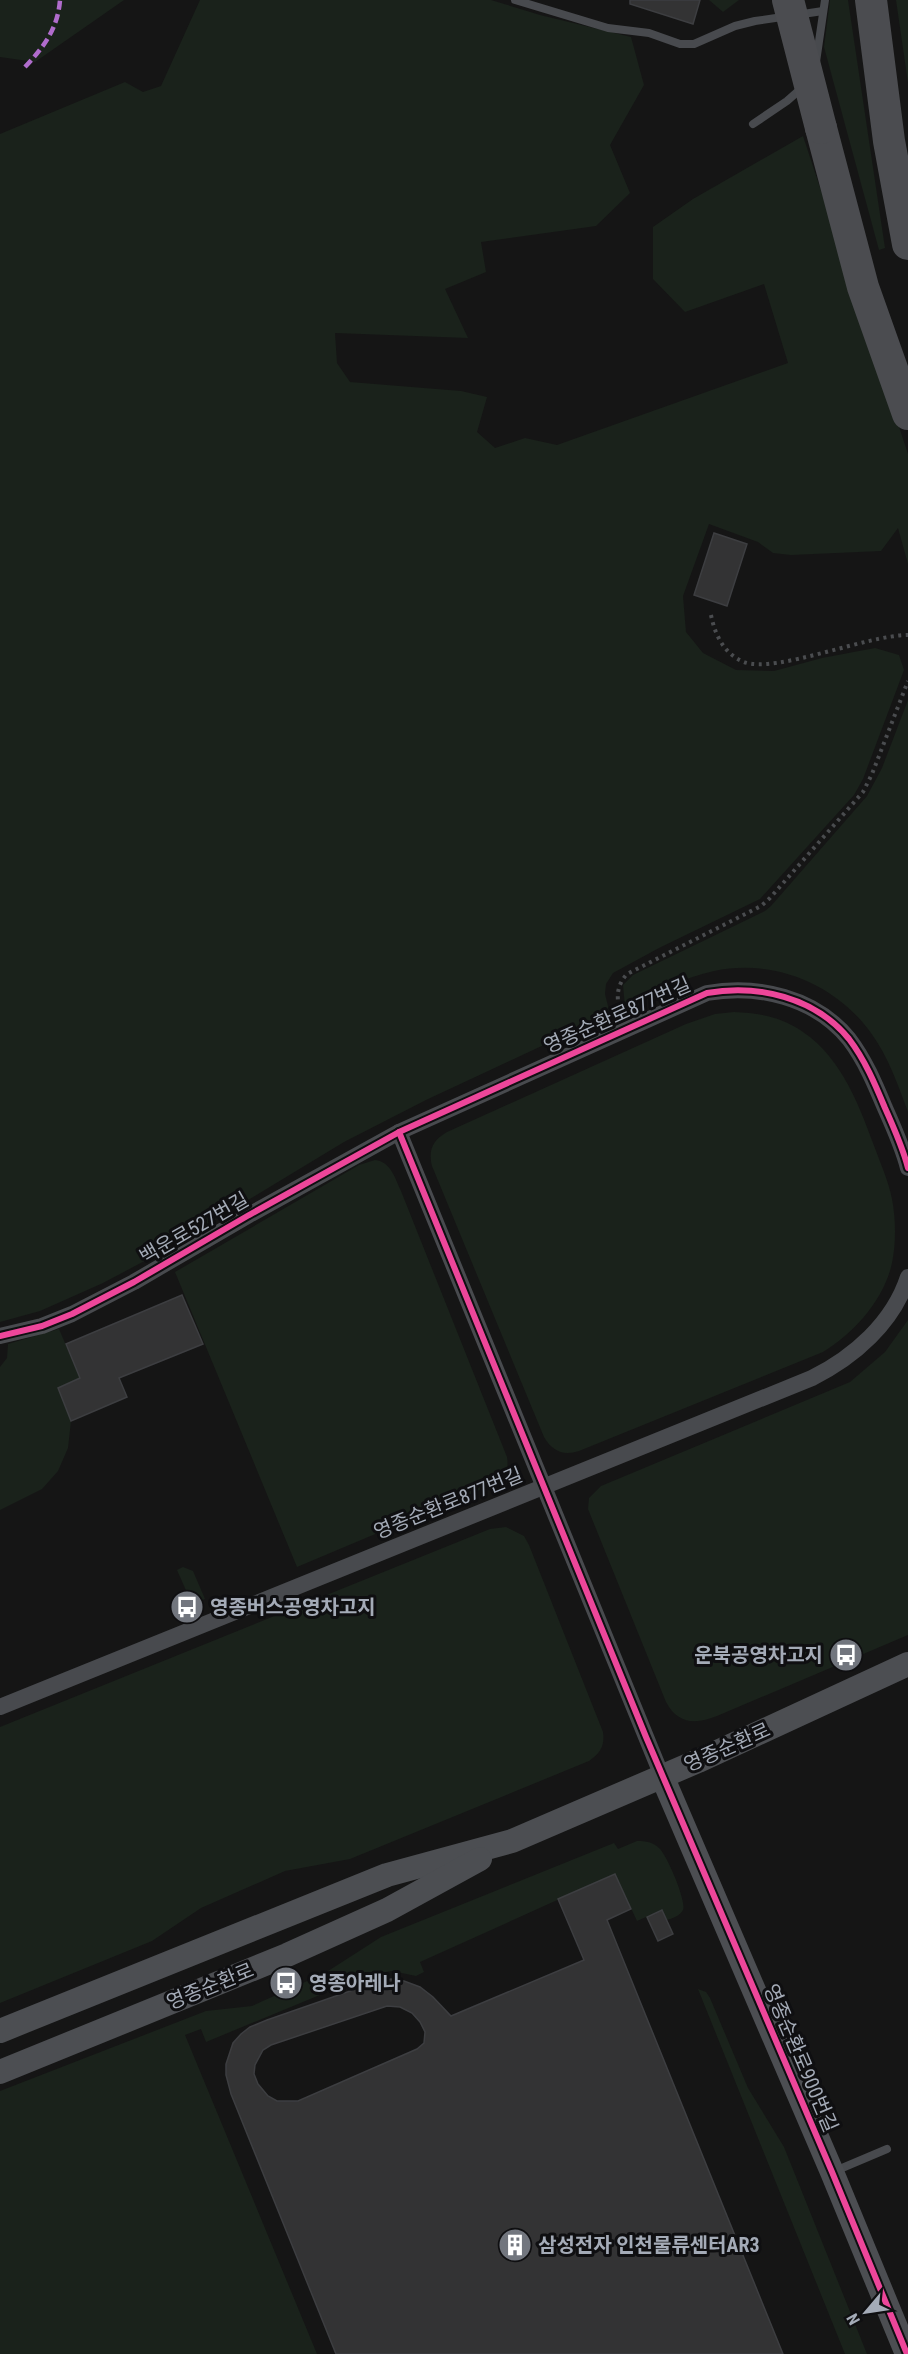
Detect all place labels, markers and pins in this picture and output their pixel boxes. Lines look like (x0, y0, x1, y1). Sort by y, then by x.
bus stop icon: 영종버스공영차고지 (169, 1589, 205, 1625)
place label: 영종버스공영차고지 (210, 1595, 376, 1619)
bus stop icon: 운북공영차고지 (828, 1637, 864, 1673)
place label: 운북공영차고지 (694, 1643, 823, 1667)
bus stop icon: 영종아레나 (268, 1965, 304, 2001)
place label: 영종아레나 (309, 1971, 401, 1995)
building icon: 삼성전자 인천물류센터AR3 (497, 2227, 533, 2263)
place label: 삼성전자 인천물류센터AR3 (538, 2233, 760, 2257)

